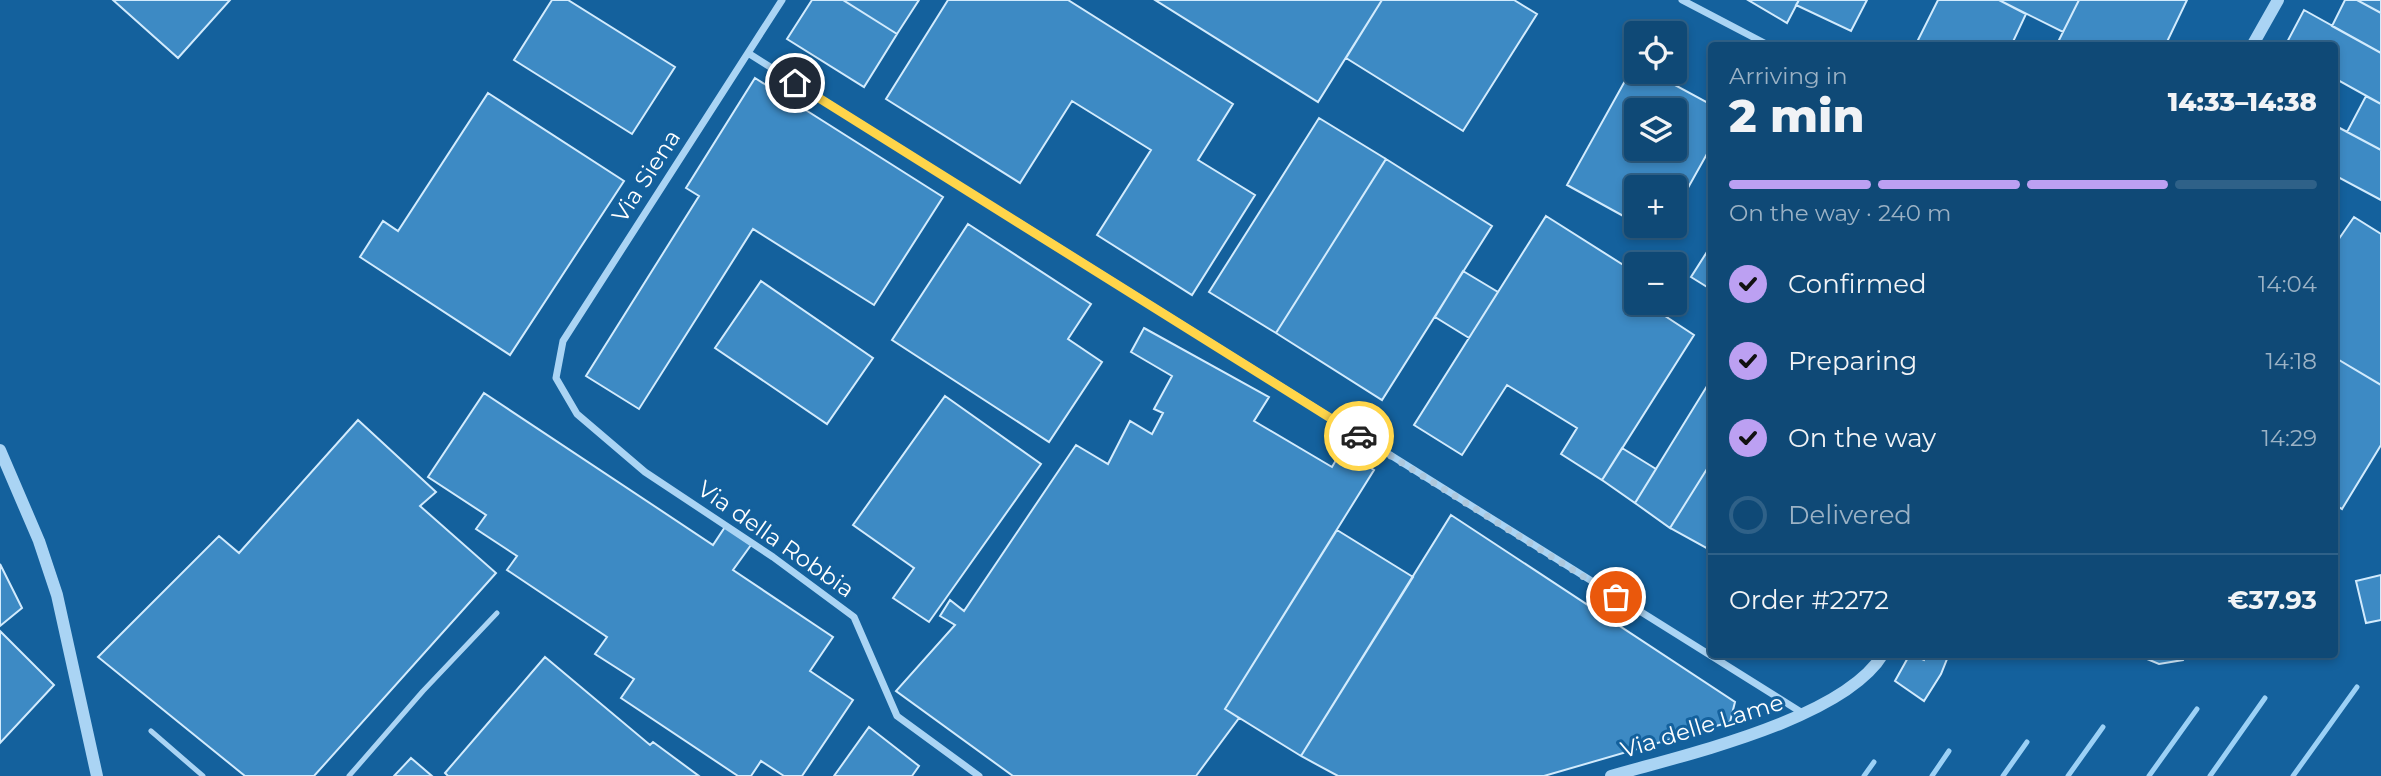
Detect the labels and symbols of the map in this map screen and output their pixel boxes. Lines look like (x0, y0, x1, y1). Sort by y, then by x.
pin (765, 53, 825, 113)
street label: Via Siena (606, 124, 686, 228)
courier (1324, 401, 1394, 471)
street label: Via della Robbia (692, 475, 860, 603)
pin (1586, 567, 1646, 627)
street label: Via delle Lame (1617, 688, 1787, 764)

